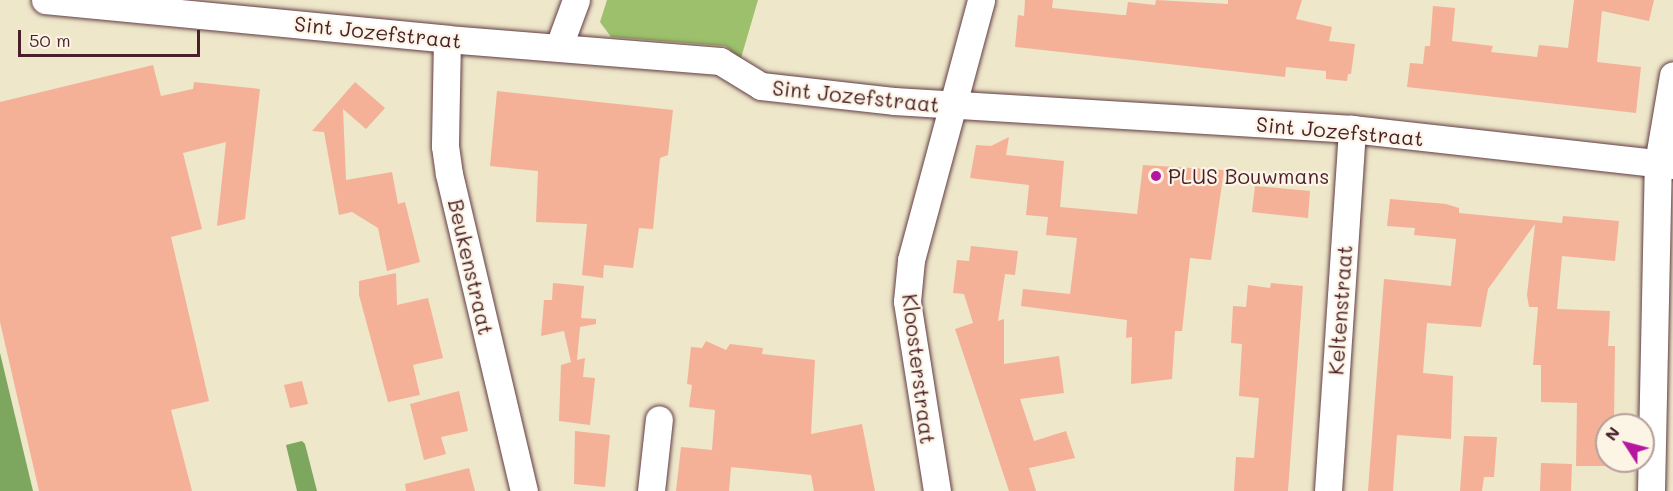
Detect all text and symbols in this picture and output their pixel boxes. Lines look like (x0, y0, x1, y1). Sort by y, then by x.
street label: Sint Jozefstraat (293, 11, 463, 53)
scale bar (21, 18, 202, 56)
text: 50 m (29, 28, 71, 52)
street label: Sint Jozefstraat (771, 75, 941, 117)
street label: Sint Jozefstraat (1255, 111, 1425, 151)
place label: PLUS Bouwmans (1168, 163, 1329, 189)
marker: PLUS Bouwmans (1149, 169, 1163, 183)
street label: Beukenstraat (443, 197, 499, 337)
street label: Keltenstraat (1323, 244, 1357, 376)
street label: Kloosterstraat (897, 292, 941, 446)
north arrow (1595, 413, 1655, 473)
text: N (1600, 422, 1624, 444)

